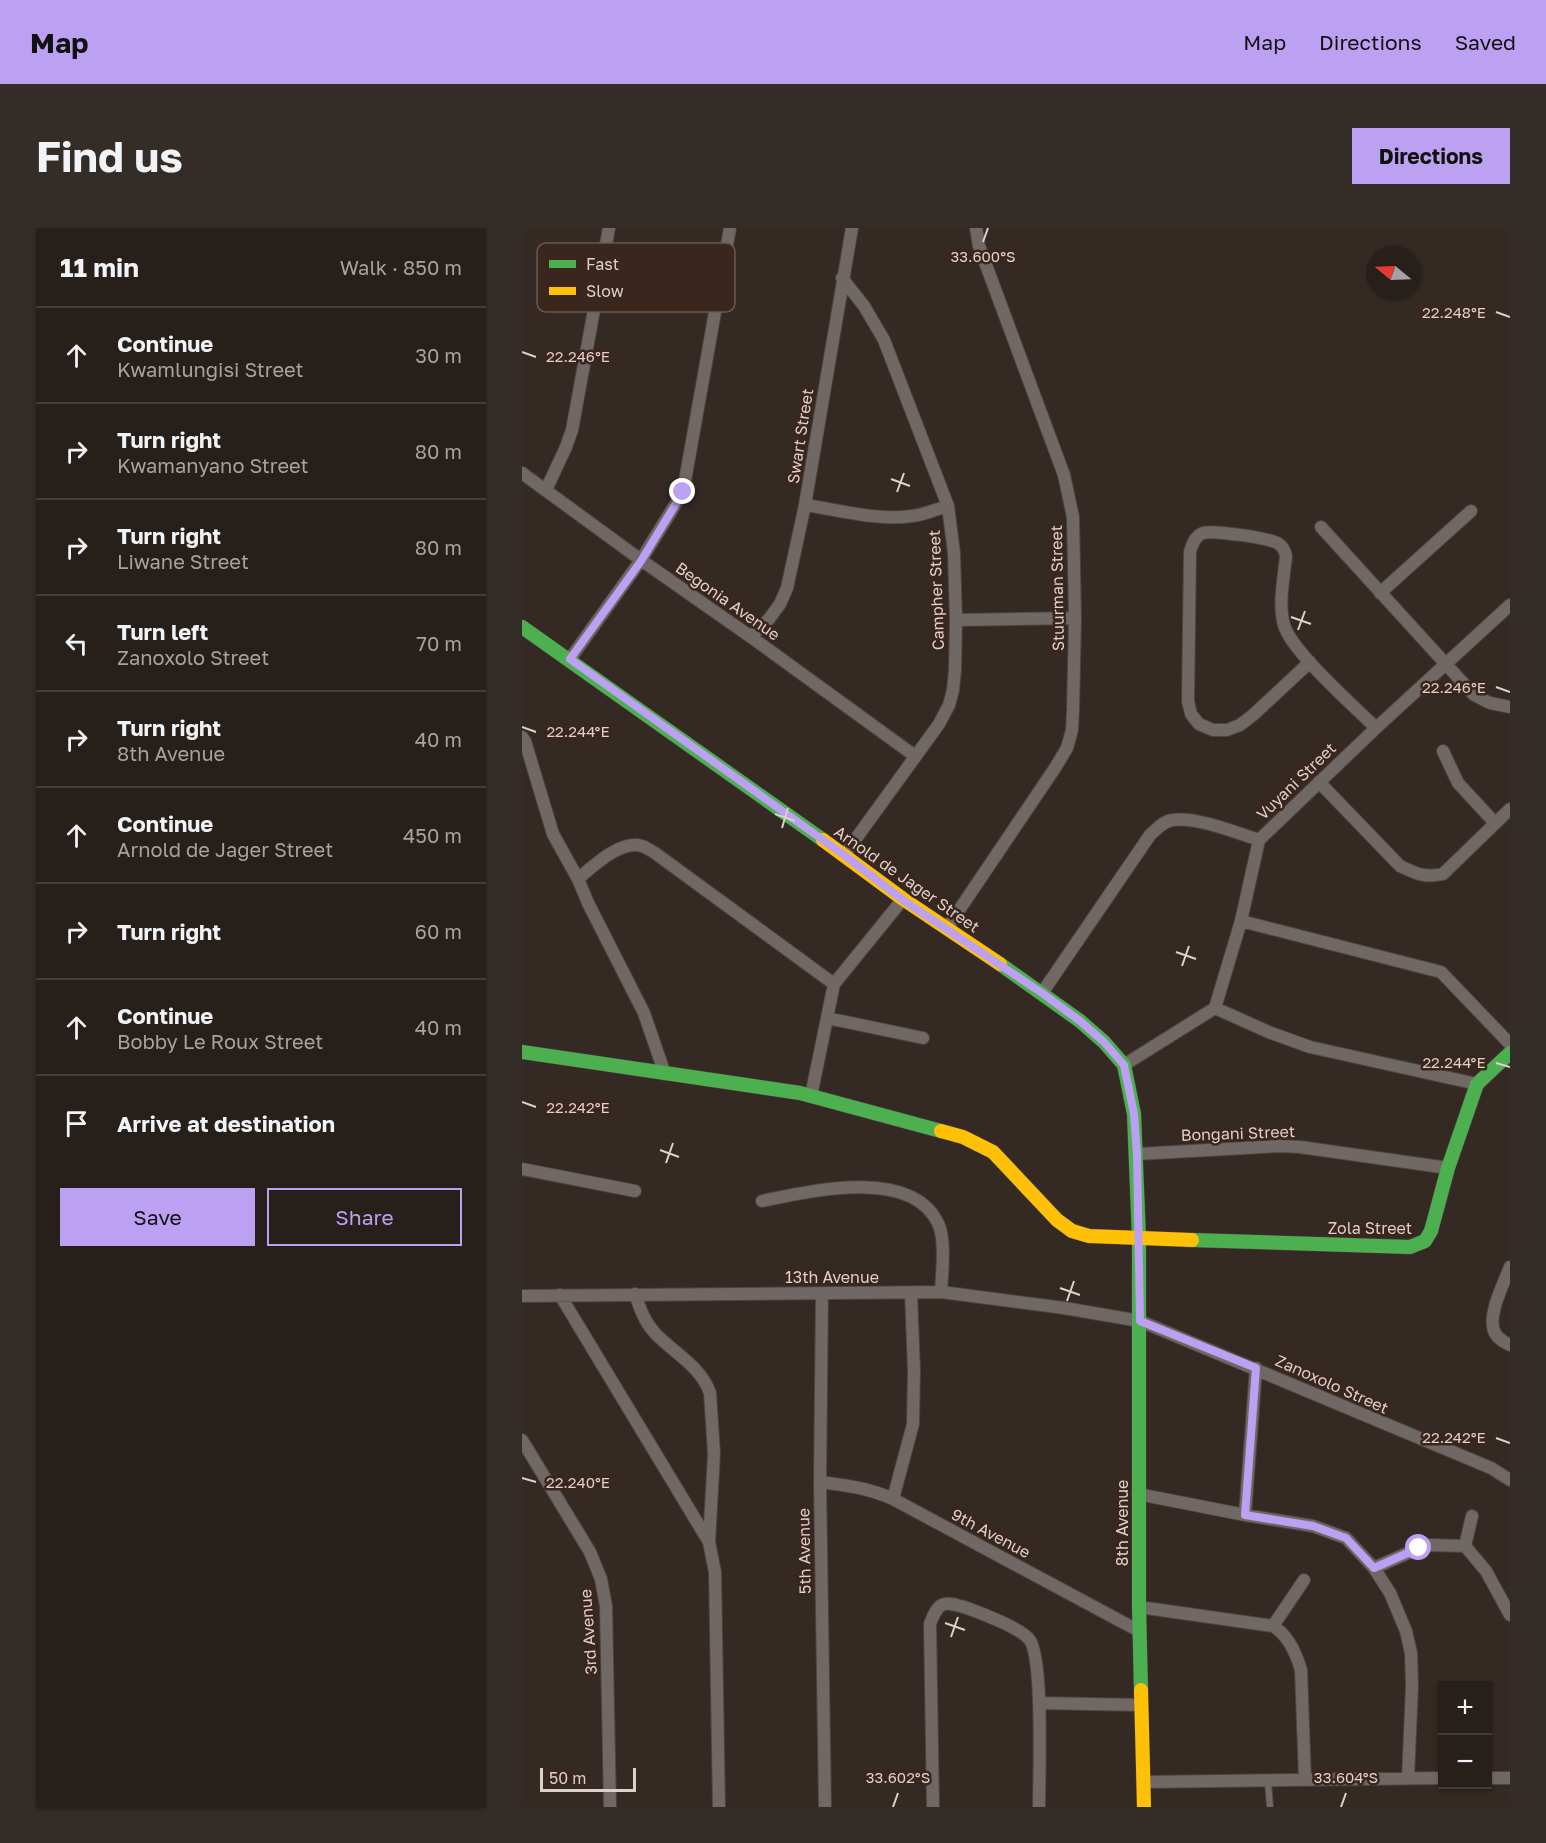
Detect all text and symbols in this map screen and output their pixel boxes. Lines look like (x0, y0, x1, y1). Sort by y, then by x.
text: Map (30, 26, 88, 59)
text: Map (1243, 29, 1286, 55)
text: Directions (1319, 29, 1422, 55)
text: Saved (1455, 29, 1516, 55)
button: Directions (1352, 128, 1510, 184)
text: Find us (36, 131, 183, 181)
legend (537, 243, 735, 312)
north arrow (1366, 246, 1420, 300)
text: 33.600°S (950, 247, 1016, 265)
text: 11 min (60, 252, 139, 283)
text: Fast (586, 254, 619, 274)
text: Walk · 850 m (340, 255, 462, 279)
text: Slow (586, 281, 624, 301)
text: 22.248°E (1422, 303, 1486, 321)
text: Continue (117, 330, 213, 357)
icon: ahead (60, 339, 93, 372)
text: 30 m (415, 343, 462, 367)
text: 22.246°E (546, 347, 610, 365)
text: Kwamlungisi Street (117, 357, 304, 381)
street label: Swart Street (783, 387, 817, 485)
text: Turn right (117, 426, 221, 453)
icon: right (60, 435, 93, 468)
text: 80 m (415, 439, 462, 463)
text: Kwamanyano Street (117, 453, 309, 477)
route end (669, 478, 695, 504)
text: Turn right (117, 522, 221, 549)
street label: Stuurman Street (1046, 525, 1068, 651)
street label: Campher Street (924, 529, 948, 651)
icon: right (60, 531, 93, 564)
text: 80 m (415, 535, 462, 559)
text: Liwane Street (117, 549, 249, 573)
street label: Begonia Avenue (672, 558, 784, 644)
text: Turn left (117, 618, 208, 645)
icon: left (60, 627, 93, 660)
text: 70 m (416, 631, 462, 655)
text: Zanoxolo Street (117, 645, 269, 669)
text: 22.246°E (1422, 678, 1486, 696)
text: Turn right (117, 714, 221, 741)
text: 22.244°E (546, 722, 610, 740)
icon: right (60, 723, 93, 756)
text: 40 m (415, 727, 462, 751)
street label: Vuyani Street (1252, 738, 1340, 824)
text: 8th Avenue (117, 741, 225, 765)
text: Continue (117, 810, 213, 837)
icon: ahead (60, 819, 93, 852)
street label: Arnold de Jager Street (830, 821, 984, 937)
text: 450 m (403, 823, 462, 847)
text: Arnold de Jager Street (117, 837, 333, 861)
icon: right (60, 915, 93, 948)
text: Turn right (117, 918, 221, 945)
text: 60 m (415, 919, 462, 943)
text: Continue (117, 1002, 213, 1029)
icon: ahead (60, 1011, 93, 1044)
text: 40 m (415, 1015, 462, 1039)
text: Bobby Le Roux Street (117, 1029, 323, 1053)
text: 22.244°E (1422, 1053, 1486, 1071)
text: 22.242°E (546, 1098, 610, 1116)
icon: arrive (60, 1107, 93, 1140)
text: Arrive at destination (117, 1110, 335, 1137)
street label: Bongani Street (1180, 1121, 1296, 1145)
button: Save (60, 1188, 255, 1246)
button: Share (267, 1188, 462, 1246)
street label: Zola Street (1328, 1218, 1412, 1238)
street label: 13th Avenue (785, 1267, 879, 1287)
street label: Zanoxolo Street (1272, 1350, 1392, 1418)
text: 22.242°E (1422, 1428, 1486, 1446)
text: 22.240°E (546, 1473, 610, 1491)
street label: 8th Avenue (1112, 1480, 1132, 1566)
street label: 9th Avenue (948, 1504, 1034, 1562)
street label: 5th Avenue (793, 1508, 815, 1594)
route start (1405, 1534, 1431, 1560)
street label: 3rd Avenue (575, 1589, 601, 1675)
map controls (1438, 1681, 1492, 1789)
button: + (1438, 1681, 1492, 1735)
button: − (1438, 1735, 1492, 1789)
scale bar (540, 1765, 636, 1792)
text: 50 m (549, 1768, 586, 1788)
text: 33.602°S (866, 1768, 930, 1786)
text: 33.604°S (1314, 1768, 1378, 1786)

